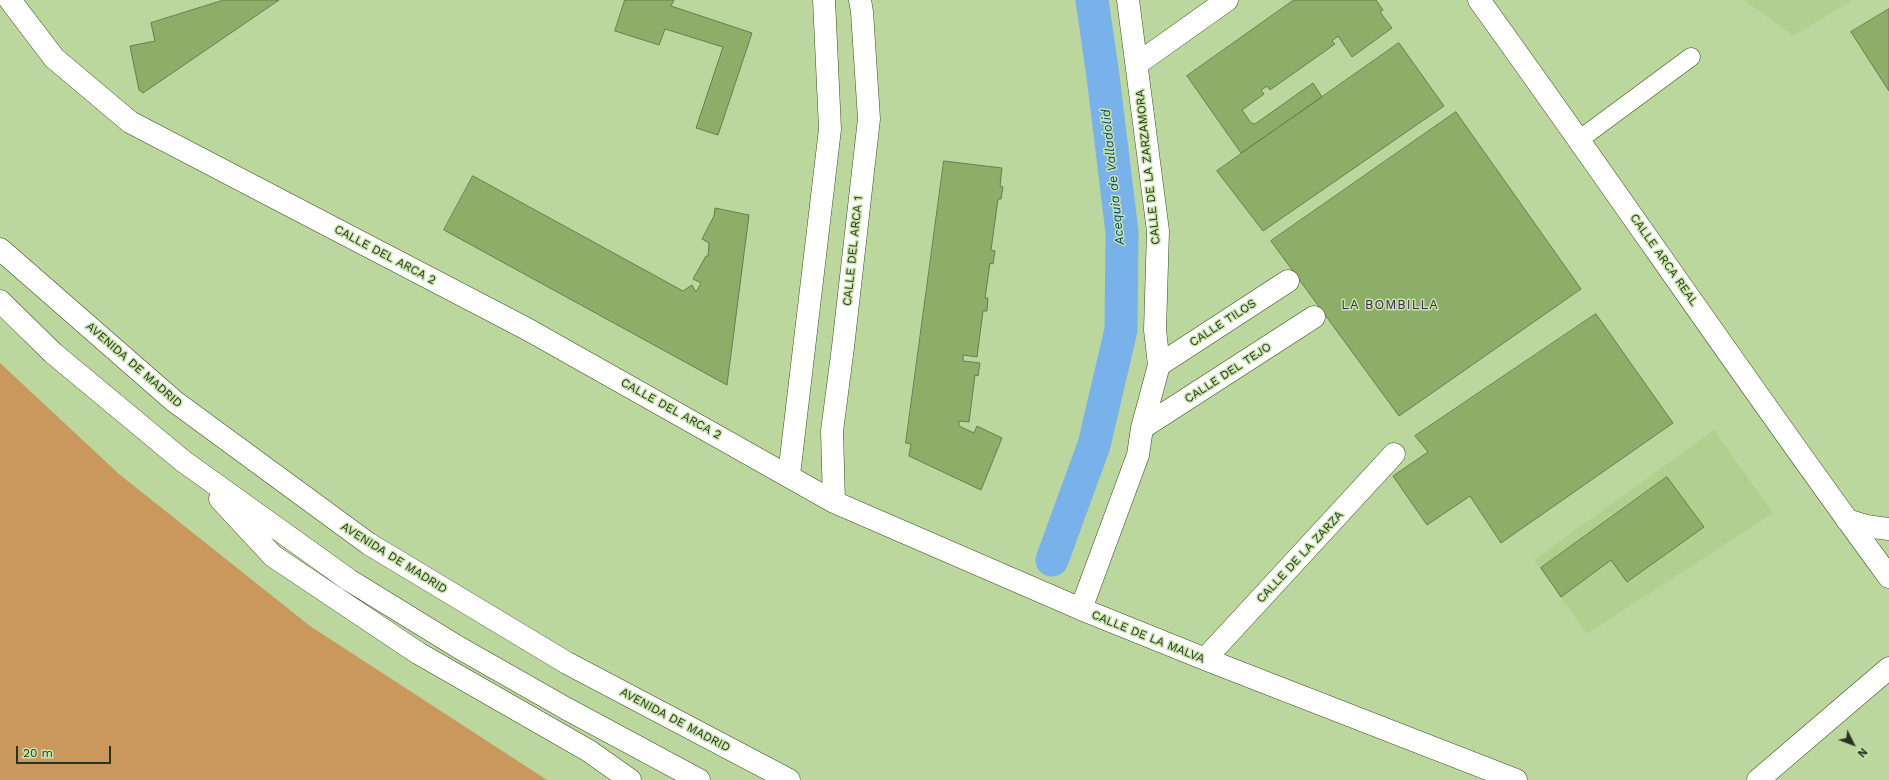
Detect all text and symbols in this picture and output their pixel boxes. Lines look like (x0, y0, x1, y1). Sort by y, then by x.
street label: CALLE DE LA ZARZAMORA (1133, 89, 1163, 245)
water label: Acequia de Valladolid (1098, 108, 1128, 246)
street label: CALLE DEL ARCA 1 (840, 195, 866, 307)
street label: CALLE ARCA REAL (1627, 211, 1701, 309)
street label: CALLE DEL ARCA 2 (332, 222, 438, 288)
street label: CALLE TILOS (1187, 296, 1259, 350)
district label: LA BOMBILLA (1341, 297, 1439, 313)
street label: AVENIDA DE MADRID (83, 319, 185, 411)
street label: CALLE DEL TEJO (1182, 340, 1274, 406)
street label: CALLE DEL ARCA 2 (618, 375, 724, 443)
street label: CALLE DE LA ZARZA (1254, 508, 1346, 606)
street label: AVENIDA DE MADRID (338, 519, 450, 597)
street label: CALLE DE LA MALVA (1089, 608, 1207, 666)
street label: AVENIDA DE MADRID (617, 685, 733, 755)
north arrow (1833, 724, 1873, 764)
scale bar (18, 738, 113, 764)
text: N (1855, 745, 1870, 760)
text: 20 m (23, 746, 53, 760)

